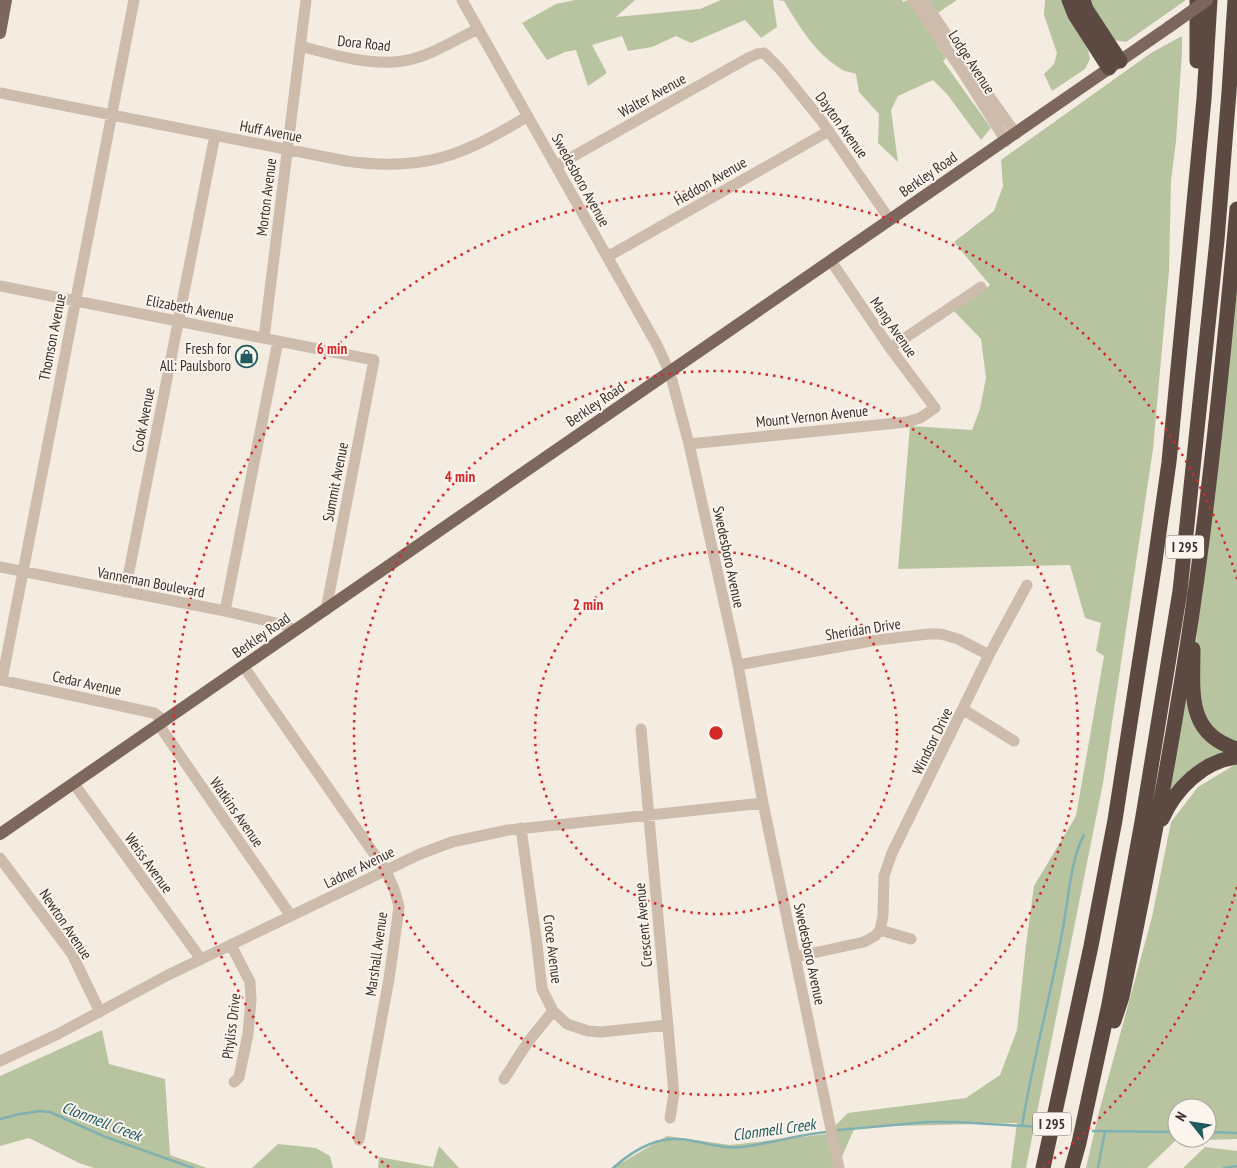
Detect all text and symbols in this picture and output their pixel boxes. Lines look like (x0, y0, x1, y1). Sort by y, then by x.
street label: Lodge Avenue (944, 27, 1000, 97)
street label: Dora Road (337, 31, 391, 55)
street label: Walter Avenue (615, 69, 689, 121)
street label: Dayton Avenue (812, 88, 872, 162)
street label: Huff Avenue (238, 116, 304, 146)
street label: Swedesboro Avenue (548, 130, 614, 230)
street label: Berkley Road (895, 147, 961, 201)
street label: Heddon Avenue (670, 153, 750, 209)
street label: Morton Avenue (252, 157, 280, 237)
street label: Elizabeth Avenue (145, 290, 235, 326)
street label: Thomson Avenue (34, 292, 70, 382)
street label: Mang Avenue (866, 293, 922, 361)
place label: Fresh for All: Paulsboro (160, 339, 232, 375)
text: 6 min (317, 339, 347, 358)
shop icon: Fresh for All: Paulsboro (235, 345, 259, 369)
street label: Berkley Road (562, 378, 628, 430)
street label: Cook Avenue (127, 386, 159, 454)
street label: Mount Vernon Avenue (755, 401, 869, 431)
street label: Summit Avenue (318, 441, 352, 523)
text: 4 min (445, 467, 475, 486)
street label: Swedesboro Avenue (709, 504, 749, 610)
road number: I 295 (1166, 536, 1204, 558)
street label: Vanneman Boulevard (95, 562, 206, 602)
text: 2 min (573, 595, 603, 614)
street label: Berkley Road (228, 608, 294, 662)
street label: Sheridan Drive (824, 614, 902, 644)
street label: Cedar Avenue (51, 666, 123, 700)
street label: Windsor Drive (908, 704, 956, 778)
centre of rings (707, 724, 725, 742)
street label: Watkins Avenue (206, 773, 268, 851)
street label: Weiss Avenue (121, 829, 177, 897)
street label: Ladner Avenue (321, 842, 397, 892)
street label: Crescent Avenue (630, 882, 656, 968)
street label: Newton Avenue (36, 885, 96, 963)
street label: Swedesboro Avenue (790, 901, 830, 1007)
street label: Marshall Avenue (361, 911, 391, 997)
street label: Croce Avenue (539, 913, 567, 985)
street label: Phyliss Drive (218, 992, 244, 1060)
water label: Clonmell Creek (59, 1097, 146, 1146)
north arrow (1167, 1098, 1217, 1148)
text: N (1171, 1109, 1190, 1124)
road number: I 295 (1033, 1112, 1071, 1136)
water label: Clonmell Creek (731, 1113, 819, 1145)

